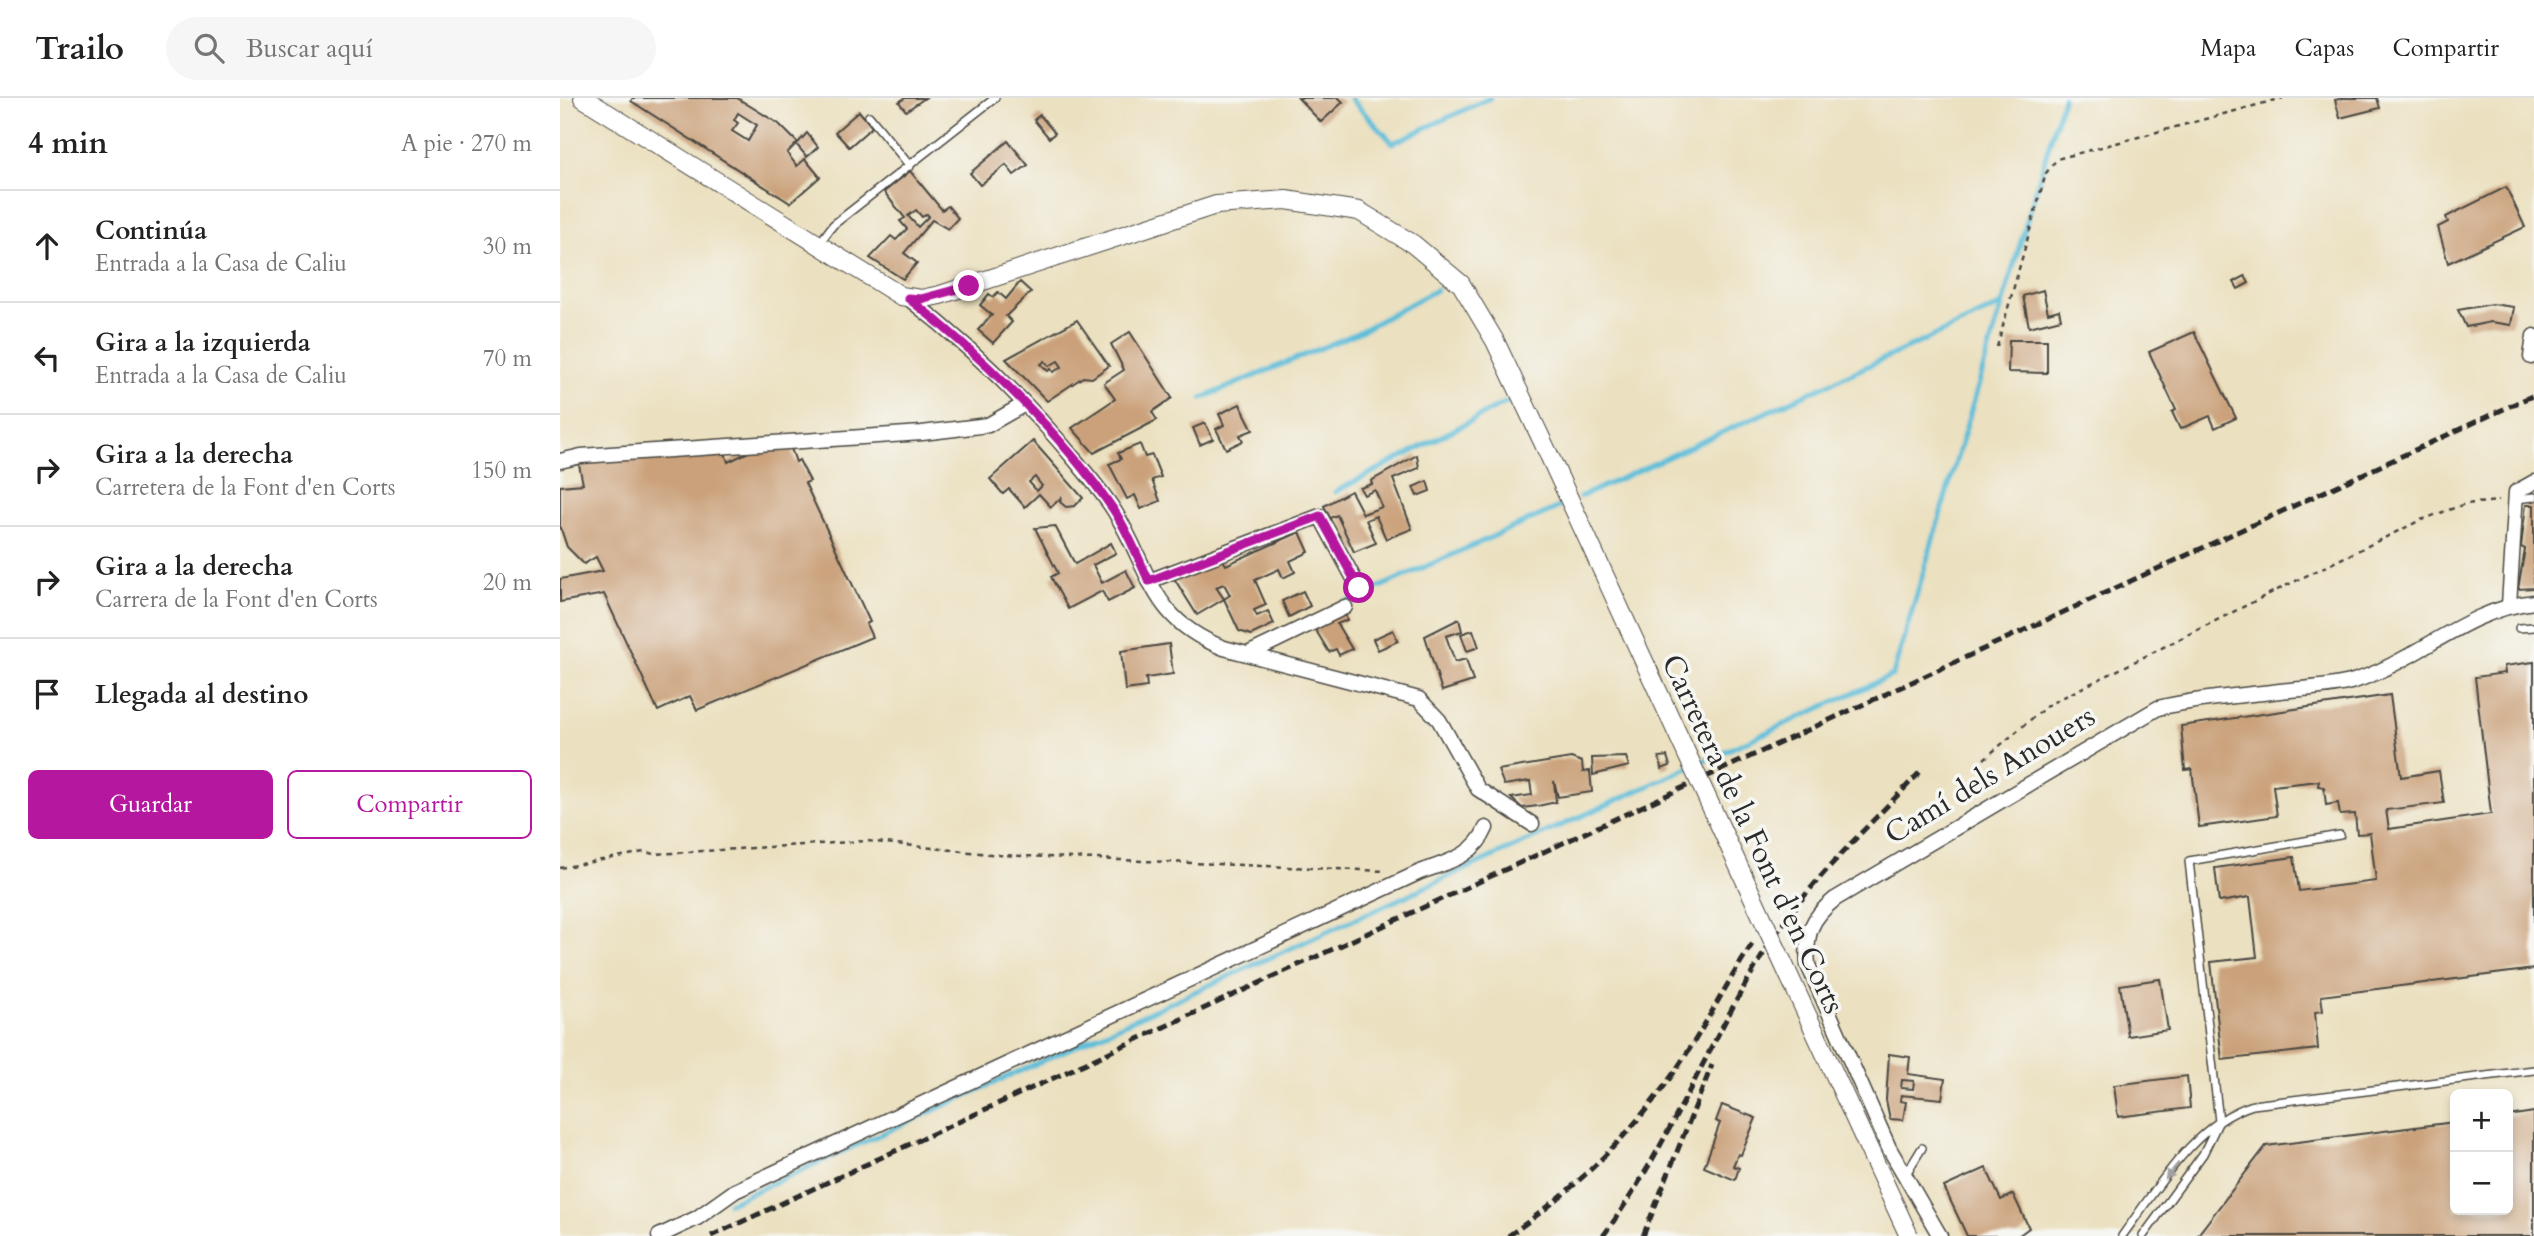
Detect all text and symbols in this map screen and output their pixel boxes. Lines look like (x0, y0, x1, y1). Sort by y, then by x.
search box (166, 17, 656, 80)
text: Trailo (35, 26, 124, 71)
icon: search (190, 29, 228, 67)
text: Buscar aquí (246, 31, 373, 66)
text: Mapa (2200, 32, 2256, 65)
text: Capas (2294, 32, 2354, 65)
text: Compartir (2392, 32, 2499, 65)
text: 4 min (28, 123, 108, 164)
text: A pie · 270 m (401, 128, 532, 159)
text: Continúa (95, 213, 207, 248)
icon: ahead (28, 227, 66, 265)
text: 30 m (483, 231, 532, 262)
text: Entrada a la Casa de Caliu (95, 248, 347, 279)
route end (953, 270, 984, 301)
text: Gira a la izquierda (95, 325, 311, 360)
icon: left (28, 339, 66, 377)
text: 70 m (483, 343, 532, 374)
text: Entrada a la Casa de Caliu (95, 360, 347, 391)
text: Gira a la derecha (95, 437, 293, 472)
icon: right (28, 451, 66, 489)
text: 150 m (471, 455, 532, 486)
text: Carretera de la Font d'en Corts (95, 472, 395, 503)
text: Gira a la derecha (95, 549, 293, 584)
icon: right (28, 563, 66, 601)
text: 20 m (483, 567, 532, 598)
route start (1343, 572, 1374, 603)
text: Carrera de la Font d'en Corts (95, 584, 378, 615)
street label: Carretera de la Font d'en Corts (1652, 648, 1854, 1020)
icon: arrive (28, 675, 66, 713)
text: Llegada al destino (95, 677, 309, 712)
street label: Camí dels Anouers (1877, 696, 2103, 854)
button: Guardar (28, 770, 273, 839)
button: Compartir (287, 770, 532, 839)
map controls (2450, 1089, 2513, 1215)
button: + (2450, 1089, 2513, 1152)
button: − (2450, 1152, 2513, 1215)
one-way arrow (2165, 1162, 2180, 1179)

